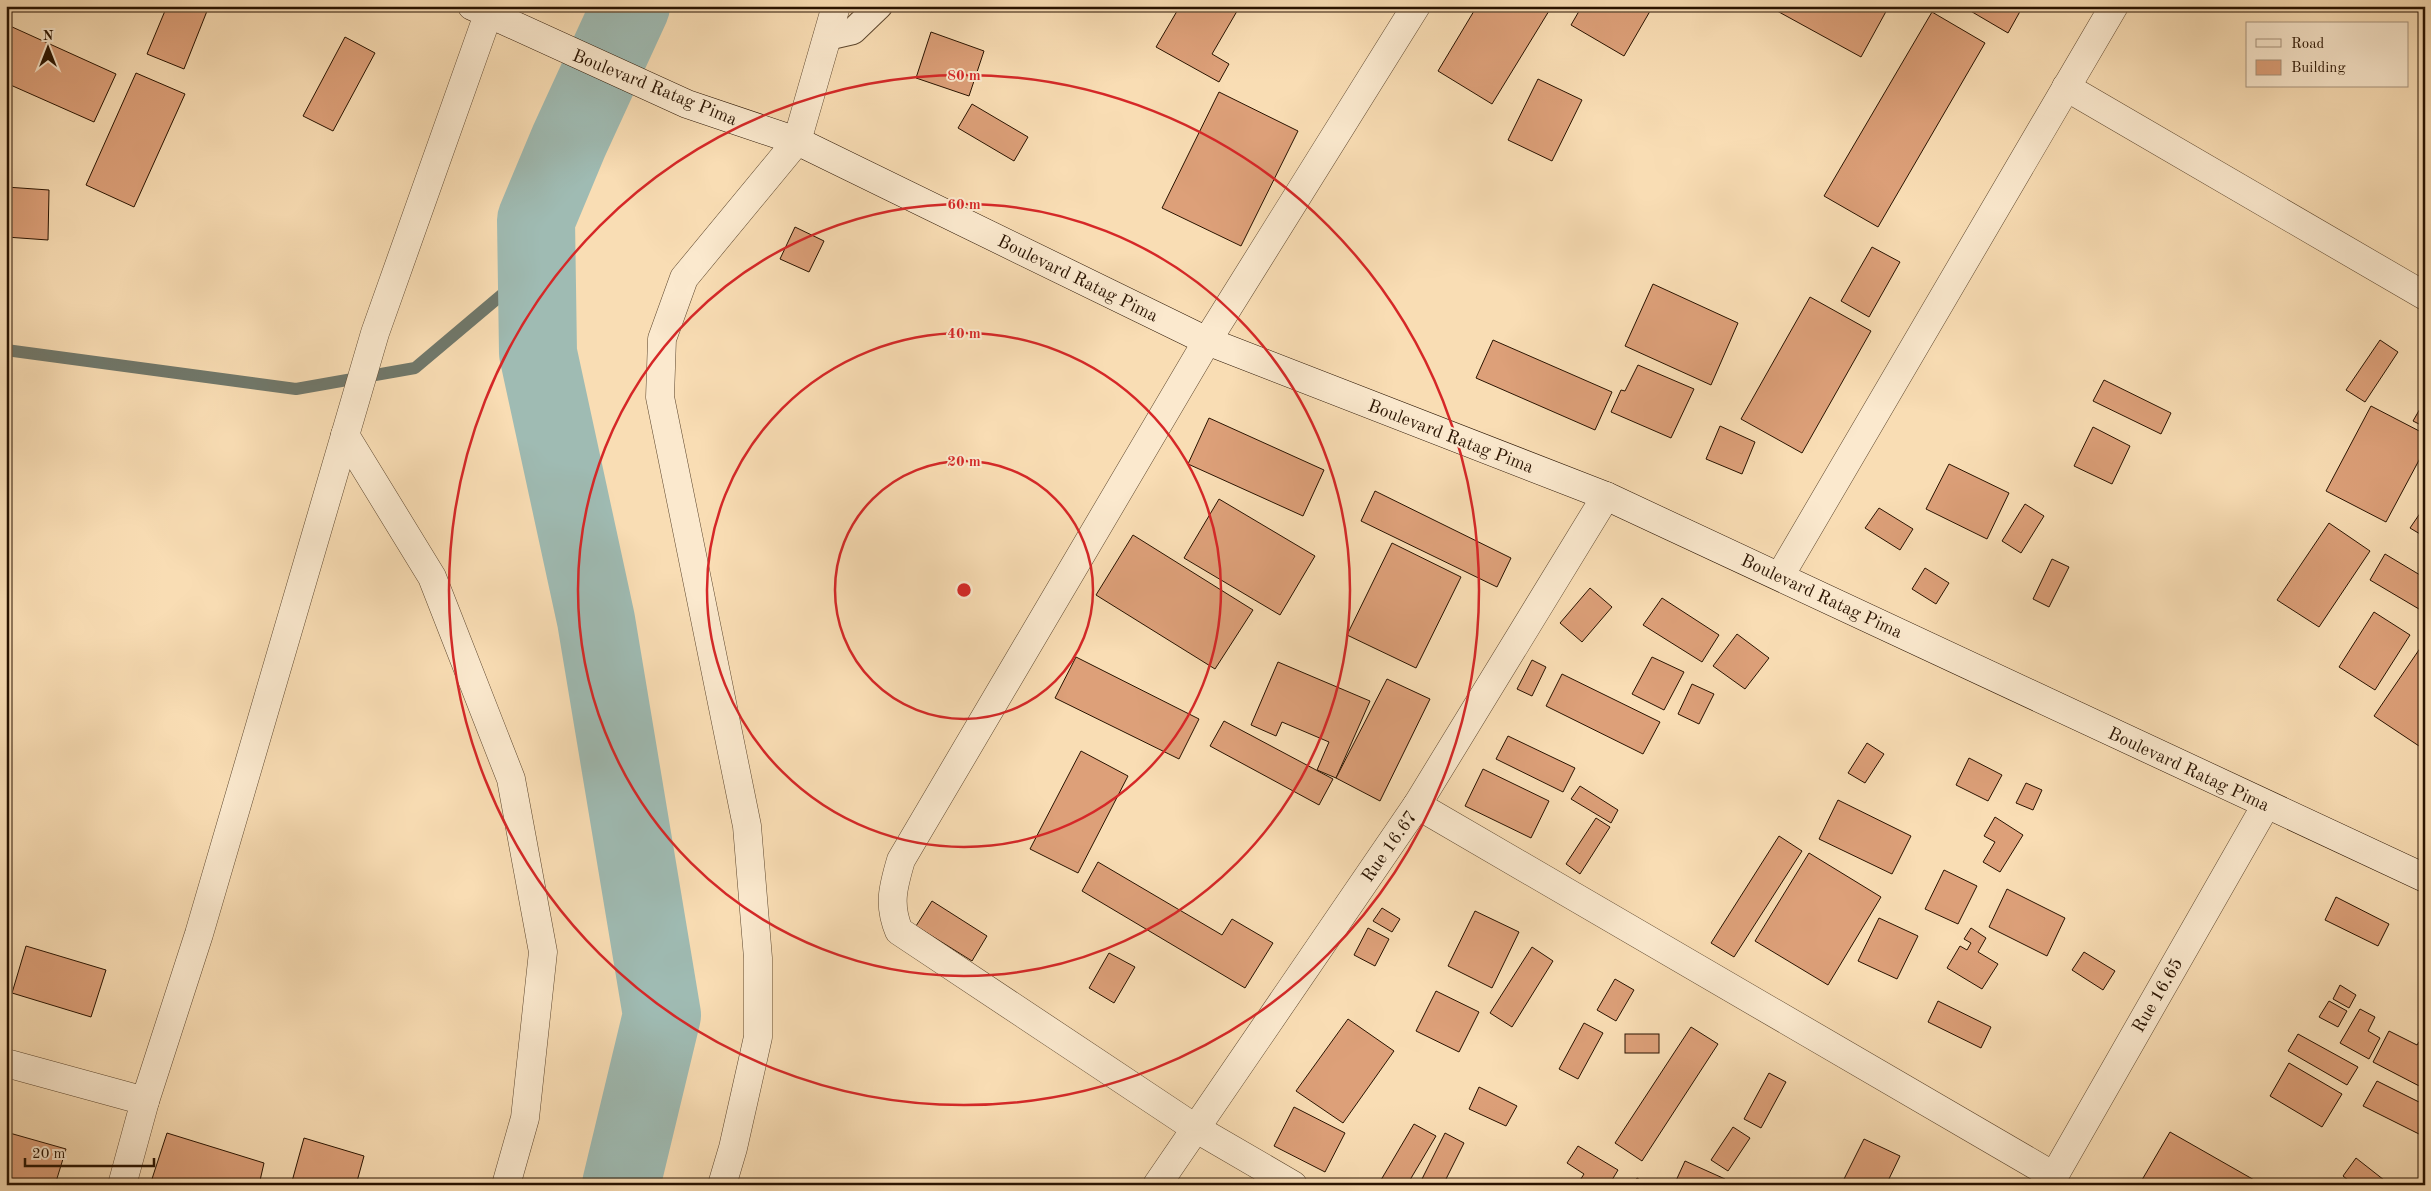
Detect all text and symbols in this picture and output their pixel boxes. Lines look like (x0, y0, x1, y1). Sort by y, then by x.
north arrow (22, 22, 72, 72)
legend (2246, 22, 2408, 88)
text: N (43, 29, 54, 43)
text: Road (2291, 37, 2325, 52)
street label: Boulevard Ratag Pima (570, 47, 740, 129)
text: Building (2291, 61, 2346, 76)
text: 80 m (947, 69, 981, 84)
text: 60 m (947, 198, 981, 213)
street label: Boulevard Ratag Pima (995, 232, 1161, 326)
text: 40 m (947, 327, 981, 342)
street label: Boulevard Ratag Pima (1365, 397, 1536, 477)
text: 20 m (947, 455, 981, 470)
street label: Boulevard Ratag Pima (1738, 552, 1905, 642)
centre of rings (955, 581, 973, 599)
street label: Boulevard Ratag Pima (2105, 725, 2272, 815)
street label: Rue 16.67 (1359, 808, 1421, 886)
street label: Rue 16.65 (2129, 955, 2186, 1036)
scale bar (25, 1136, 154, 1168)
text: 20 m (32, 1147, 66, 1162)

